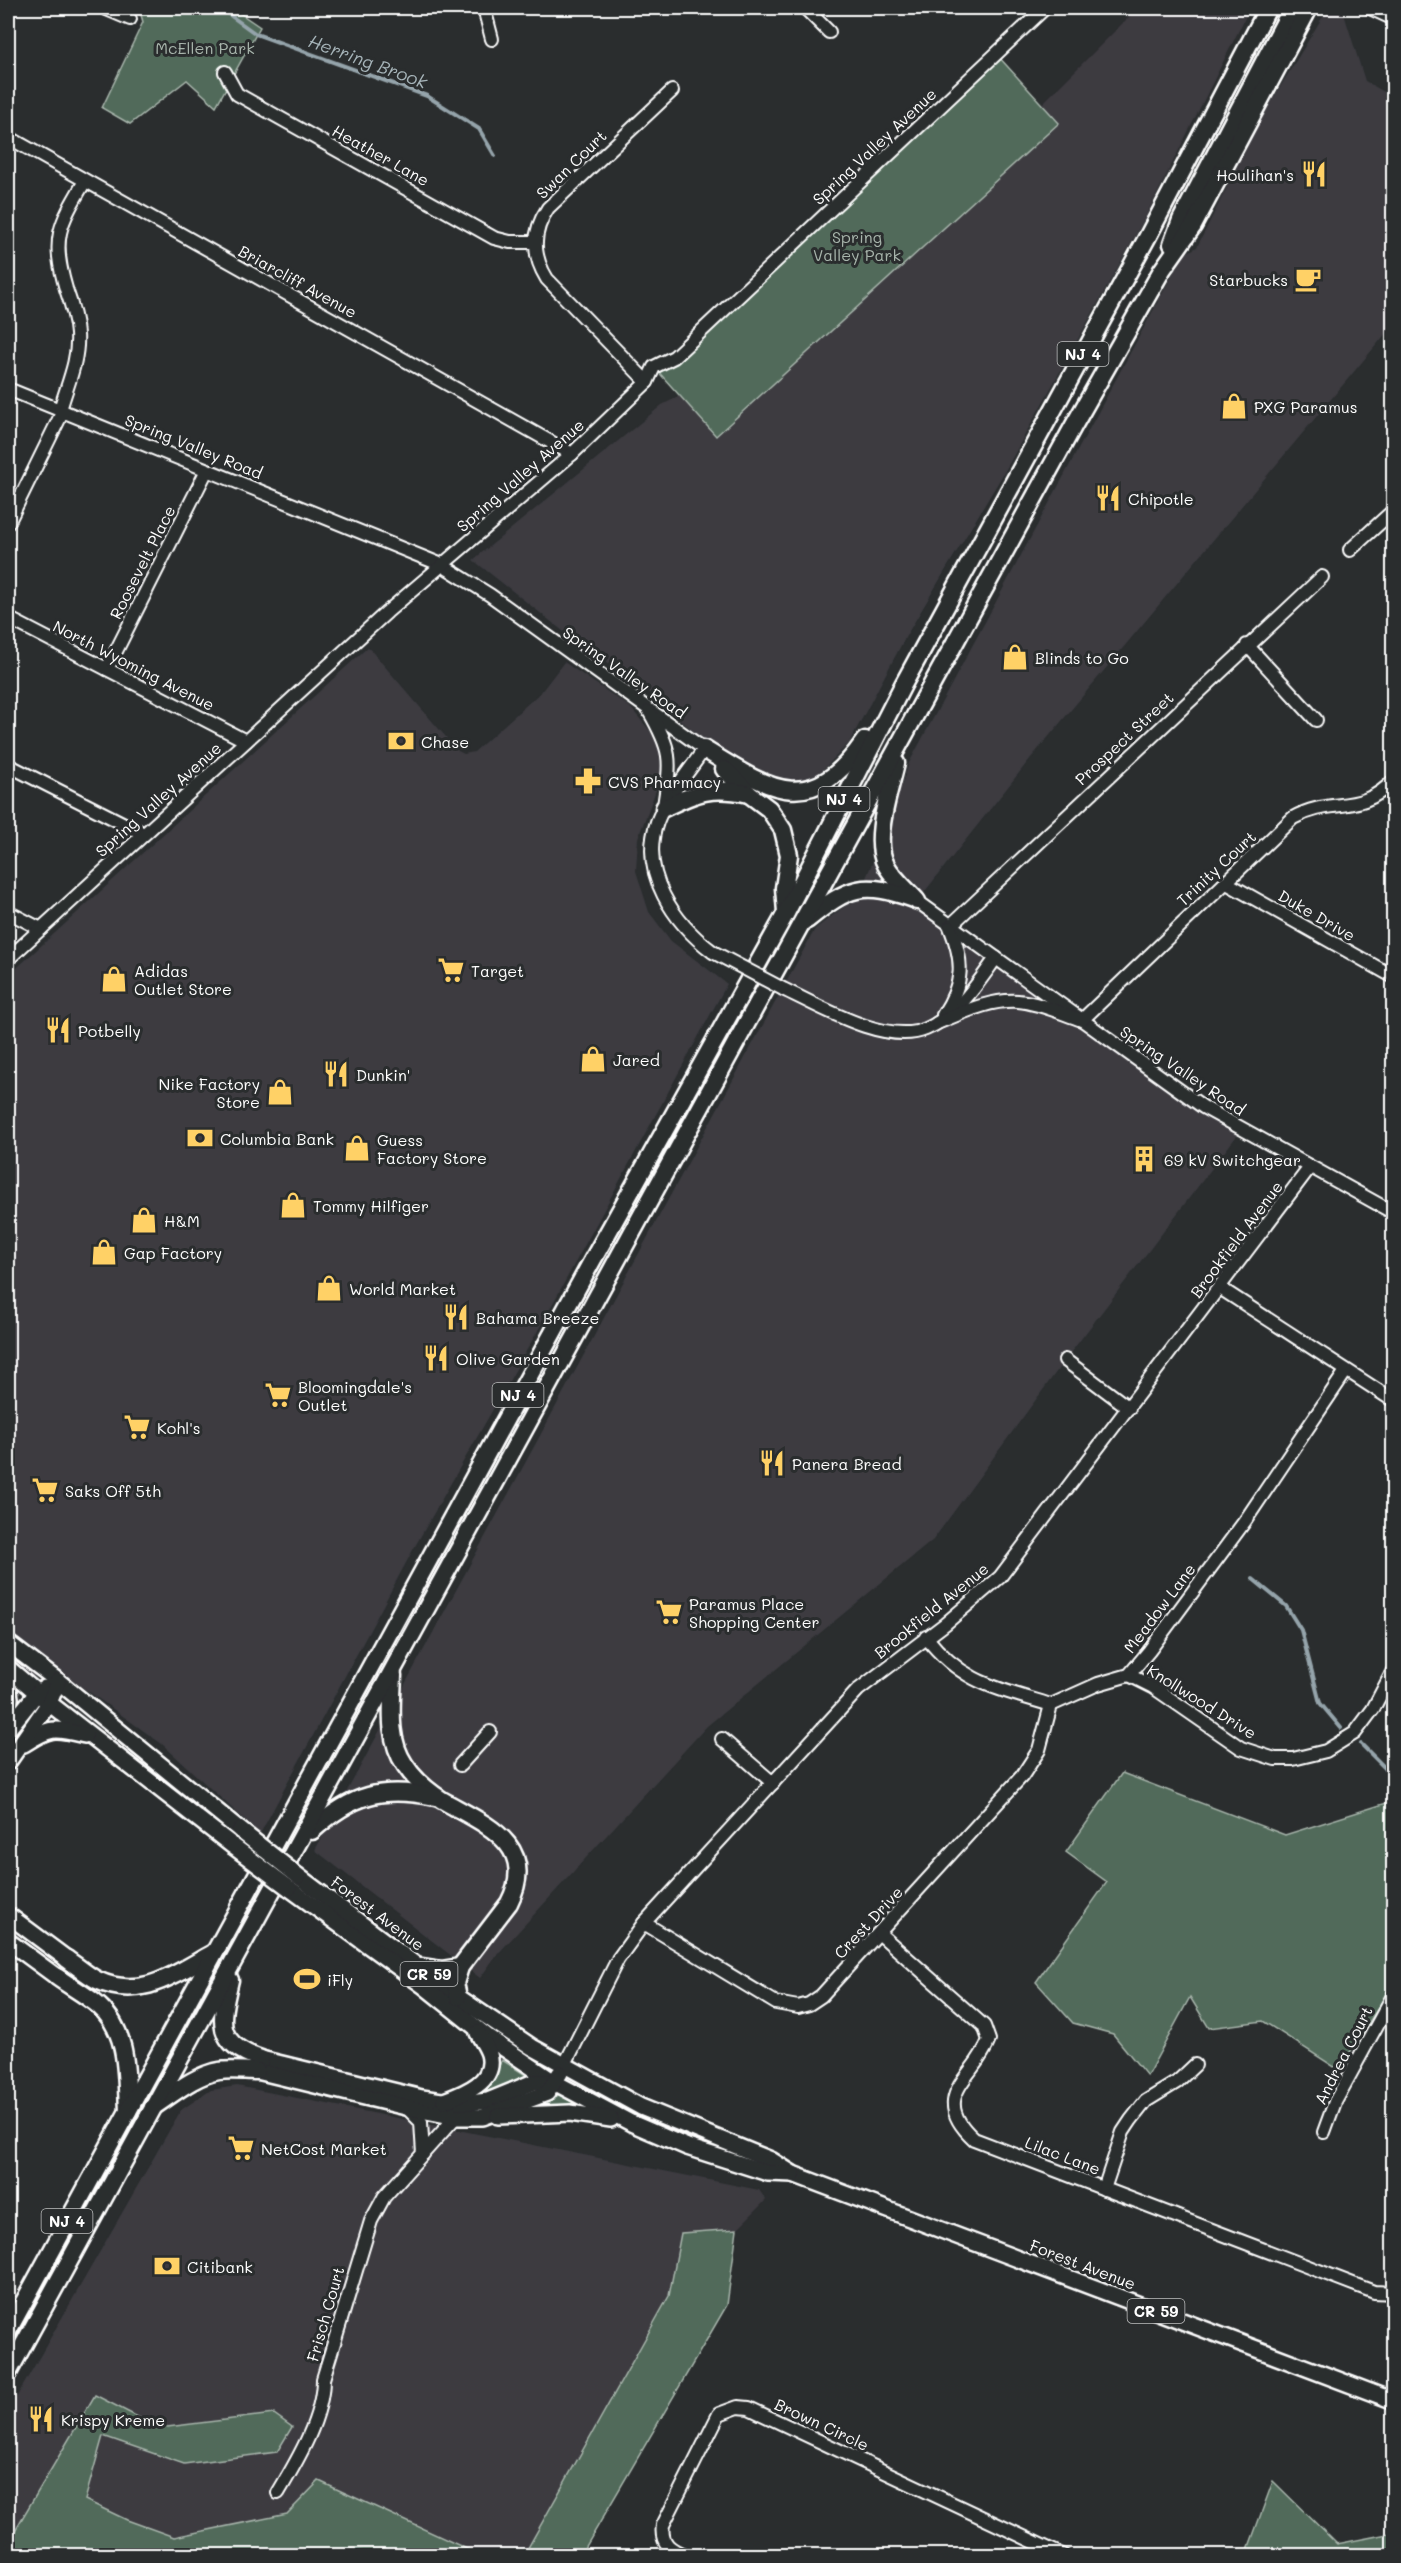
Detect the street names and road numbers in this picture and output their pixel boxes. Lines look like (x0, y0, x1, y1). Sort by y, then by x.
street label: Spring Valley Avenue (808, 83, 940, 209)
street label: Heather Lane (329, 120, 433, 190)
street label: Swan Court (531, 125, 611, 203)
street label: Briarcliff Avenue (235, 240, 361, 322)
road number: NJ 4 (1058, 342, 1108, 366)
street label: Spring Valley Road (122, 409, 266, 483)
street label: Spring Valley Avenue (452, 414, 588, 536)
street label: Roosevelt Place (104, 502, 180, 622)
street label: North Wyoming Avenue (50, 615, 218, 715)
street label: Spring Valley Road (559, 621, 691, 723)
street label: Prospect Street (1070, 687, 1178, 789)
street label: Spring Valley Avenue (91, 737, 225, 861)
road number: NJ 4 (818, 787, 870, 811)
street label: Trinity Court (1172, 826, 1260, 910)
street label: Duke Drive (1275, 885, 1359, 945)
street label: Spring Valley Road (1116, 1020, 1250, 1120)
street label: Brookfield Avenue (1185, 1176, 1287, 1302)
road number: NJ 4 (492, 1383, 544, 1407)
street label: Brookfield Avenue (870, 1557, 992, 1663)
street label: Meadow Lane (1118, 1559, 1200, 1657)
street label: Knollwood Drive (1143, 1659, 1261, 1743)
street label: Forest Avenue (327, 1871, 429, 1955)
street label: Crest Drive (829, 1881, 907, 1963)
road number: CR 59 (400, 1962, 458, 1986)
street label: Andrea Court (1309, 2002, 1377, 2108)
street label: Lilac Lane (1022, 2131, 1104, 2179)
road number: NJ 4 (42, 2209, 92, 2233)
street label: Forest Avenue (1027, 2234, 1139, 2294)
street label: Frisch Court (301, 2264, 349, 2364)
road number: CR 59 (1128, 2299, 1184, 2323)
street label: Brown Circle (772, 2393, 872, 2455)

